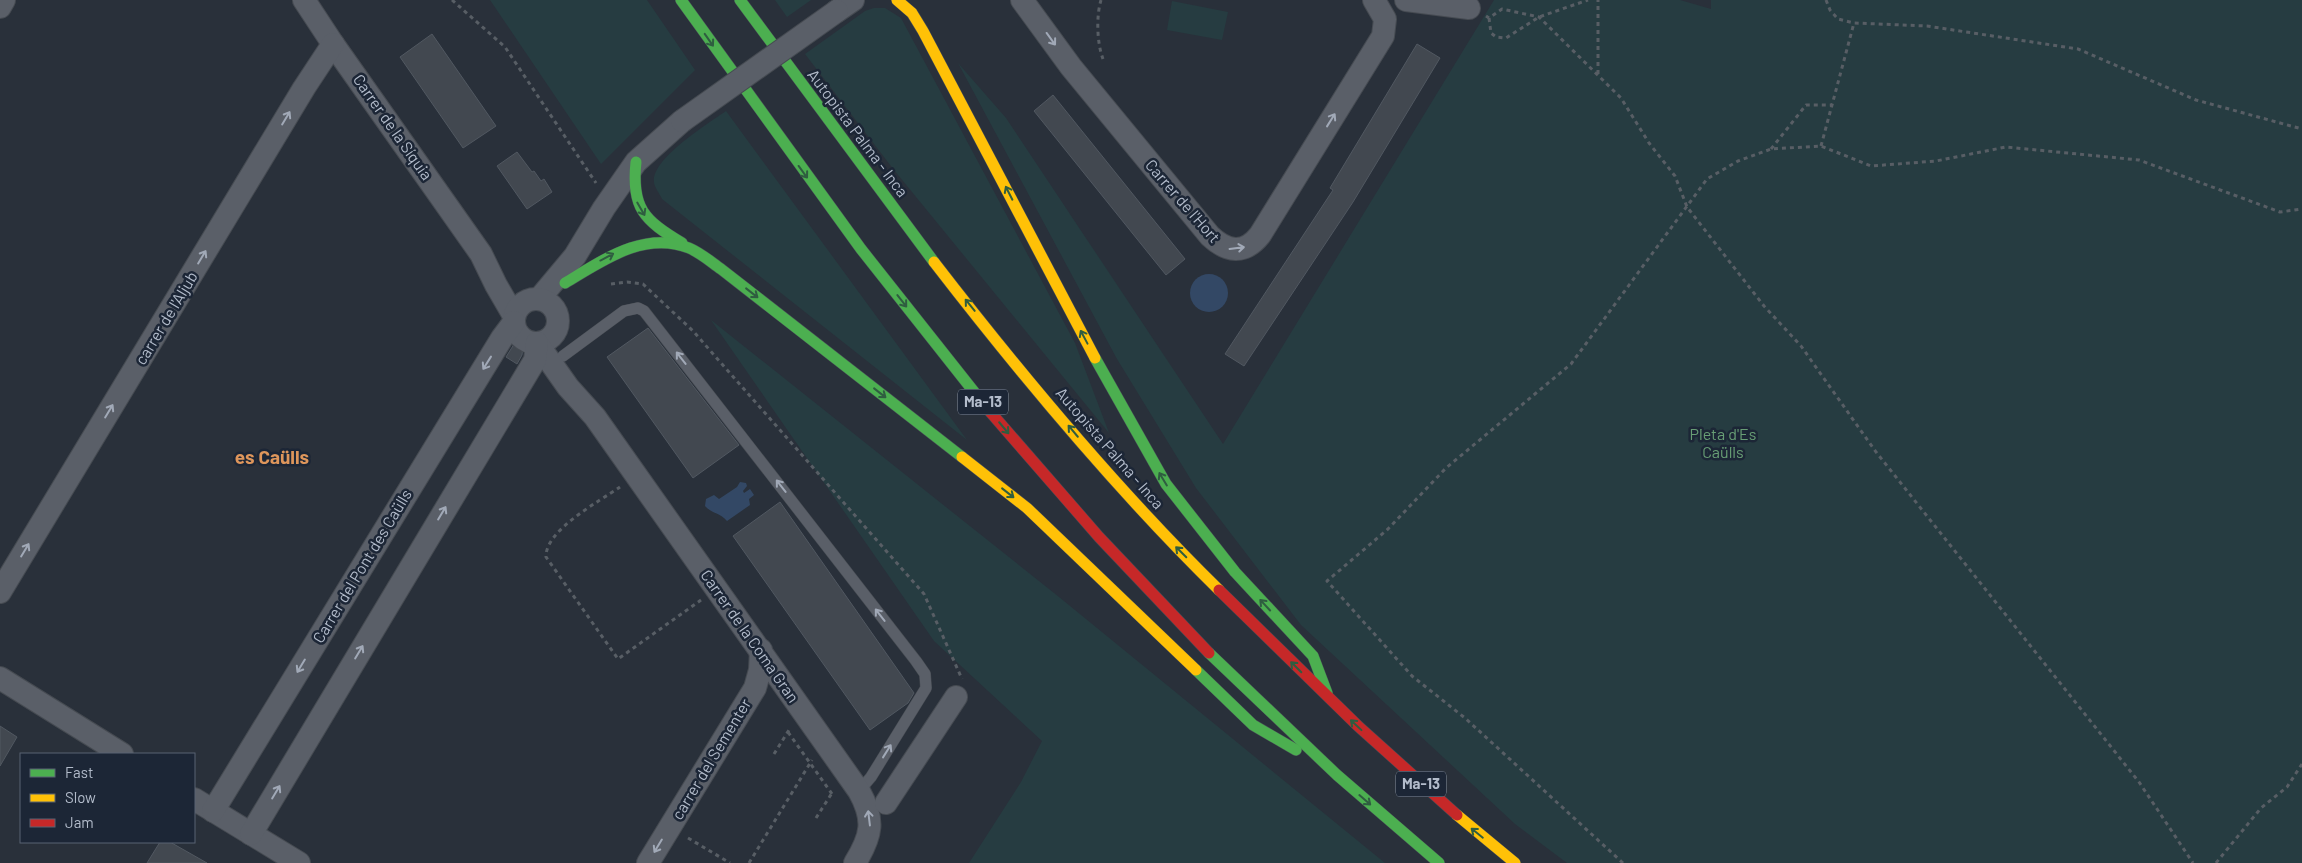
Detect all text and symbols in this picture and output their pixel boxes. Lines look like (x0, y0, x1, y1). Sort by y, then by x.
one-way arrow (1045, 32, 1056, 45)
one-way arrow (704, 33, 714, 47)
street label: Autopista Palma - Inca (804, 65, 913, 200)
street label: Carrer de la Síquia (350, 70, 437, 183)
one-way arrow (281, 111, 291, 125)
one-way arrow (1327, 114, 1337, 128)
street label: Carrer de l'Hort (1142, 155, 1225, 246)
one-way arrow (798, 165, 808, 179)
one-way arrow (1004, 186, 1013, 201)
one-way arrow (636, 201, 646, 216)
one-way arrow (1229, 243, 1245, 253)
one-way arrow (198, 251, 208, 265)
one-way arrow (599, 252, 614, 261)
street label: carrer de l'Aljub (130, 268, 201, 368)
one-way arrow (745, 287, 758, 298)
one-way arrow (897, 294, 908, 307)
one-way arrow (965, 299, 976, 312)
one-way arrow (1079, 330, 1088, 345)
one-way arrow (676, 352, 687, 365)
one-way arrow (481, 355, 491, 369)
street label: Autopista Palma - Inca (1052, 383, 1168, 512)
one-way arrow (873, 387, 886, 398)
road number: Ma-13 (958, 390, 1008, 414)
one-way arrow (105, 405, 115, 419)
one-way arrow (999, 421, 1010, 434)
park label: Pleta d'Es Caülls (1690, 424, 1757, 461)
one-way arrow (1068, 425, 1079, 438)
district label: es Caülls (235, 445, 309, 468)
one-way arrow (1158, 472, 1168, 486)
one-way arrow (776, 479, 786, 493)
street label: Carrer del Pont des Caülls (308, 485, 415, 646)
one-way arrow (1001, 487, 1014, 498)
one-way arrow (438, 506, 448, 520)
one-way arrow (21, 544, 31, 558)
one-way arrow (1176, 546, 1188, 558)
street label: Carrer de la Coma Gran (697, 566, 803, 706)
one-way arrow (1259, 599, 1271, 611)
one-way arrow (875, 609, 886, 622)
one-way arrow (355, 645, 364, 660)
one-way arrow (296, 658, 306, 672)
one-way arrow (1290, 661, 1302, 673)
street label: carrer del Sementer (667, 695, 754, 823)
one-way arrow (1349, 719, 1362, 731)
one-way arrow (882, 744, 893, 758)
legend (20, 753, 195, 843)
text: Fast (65, 763, 93, 781)
road number: Ma-13 (1396, 772, 1446, 796)
one-way arrow (271, 785, 281, 799)
text: Slow (65, 788, 96, 806)
one-way arrow (1359, 794, 1372, 806)
one-way arrow (864, 810, 874, 826)
text: Jam (65, 813, 94, 831)
one-way arrow (1471, 827, 1484, 838)
one-way arrow (653, 839, 663, 853)

